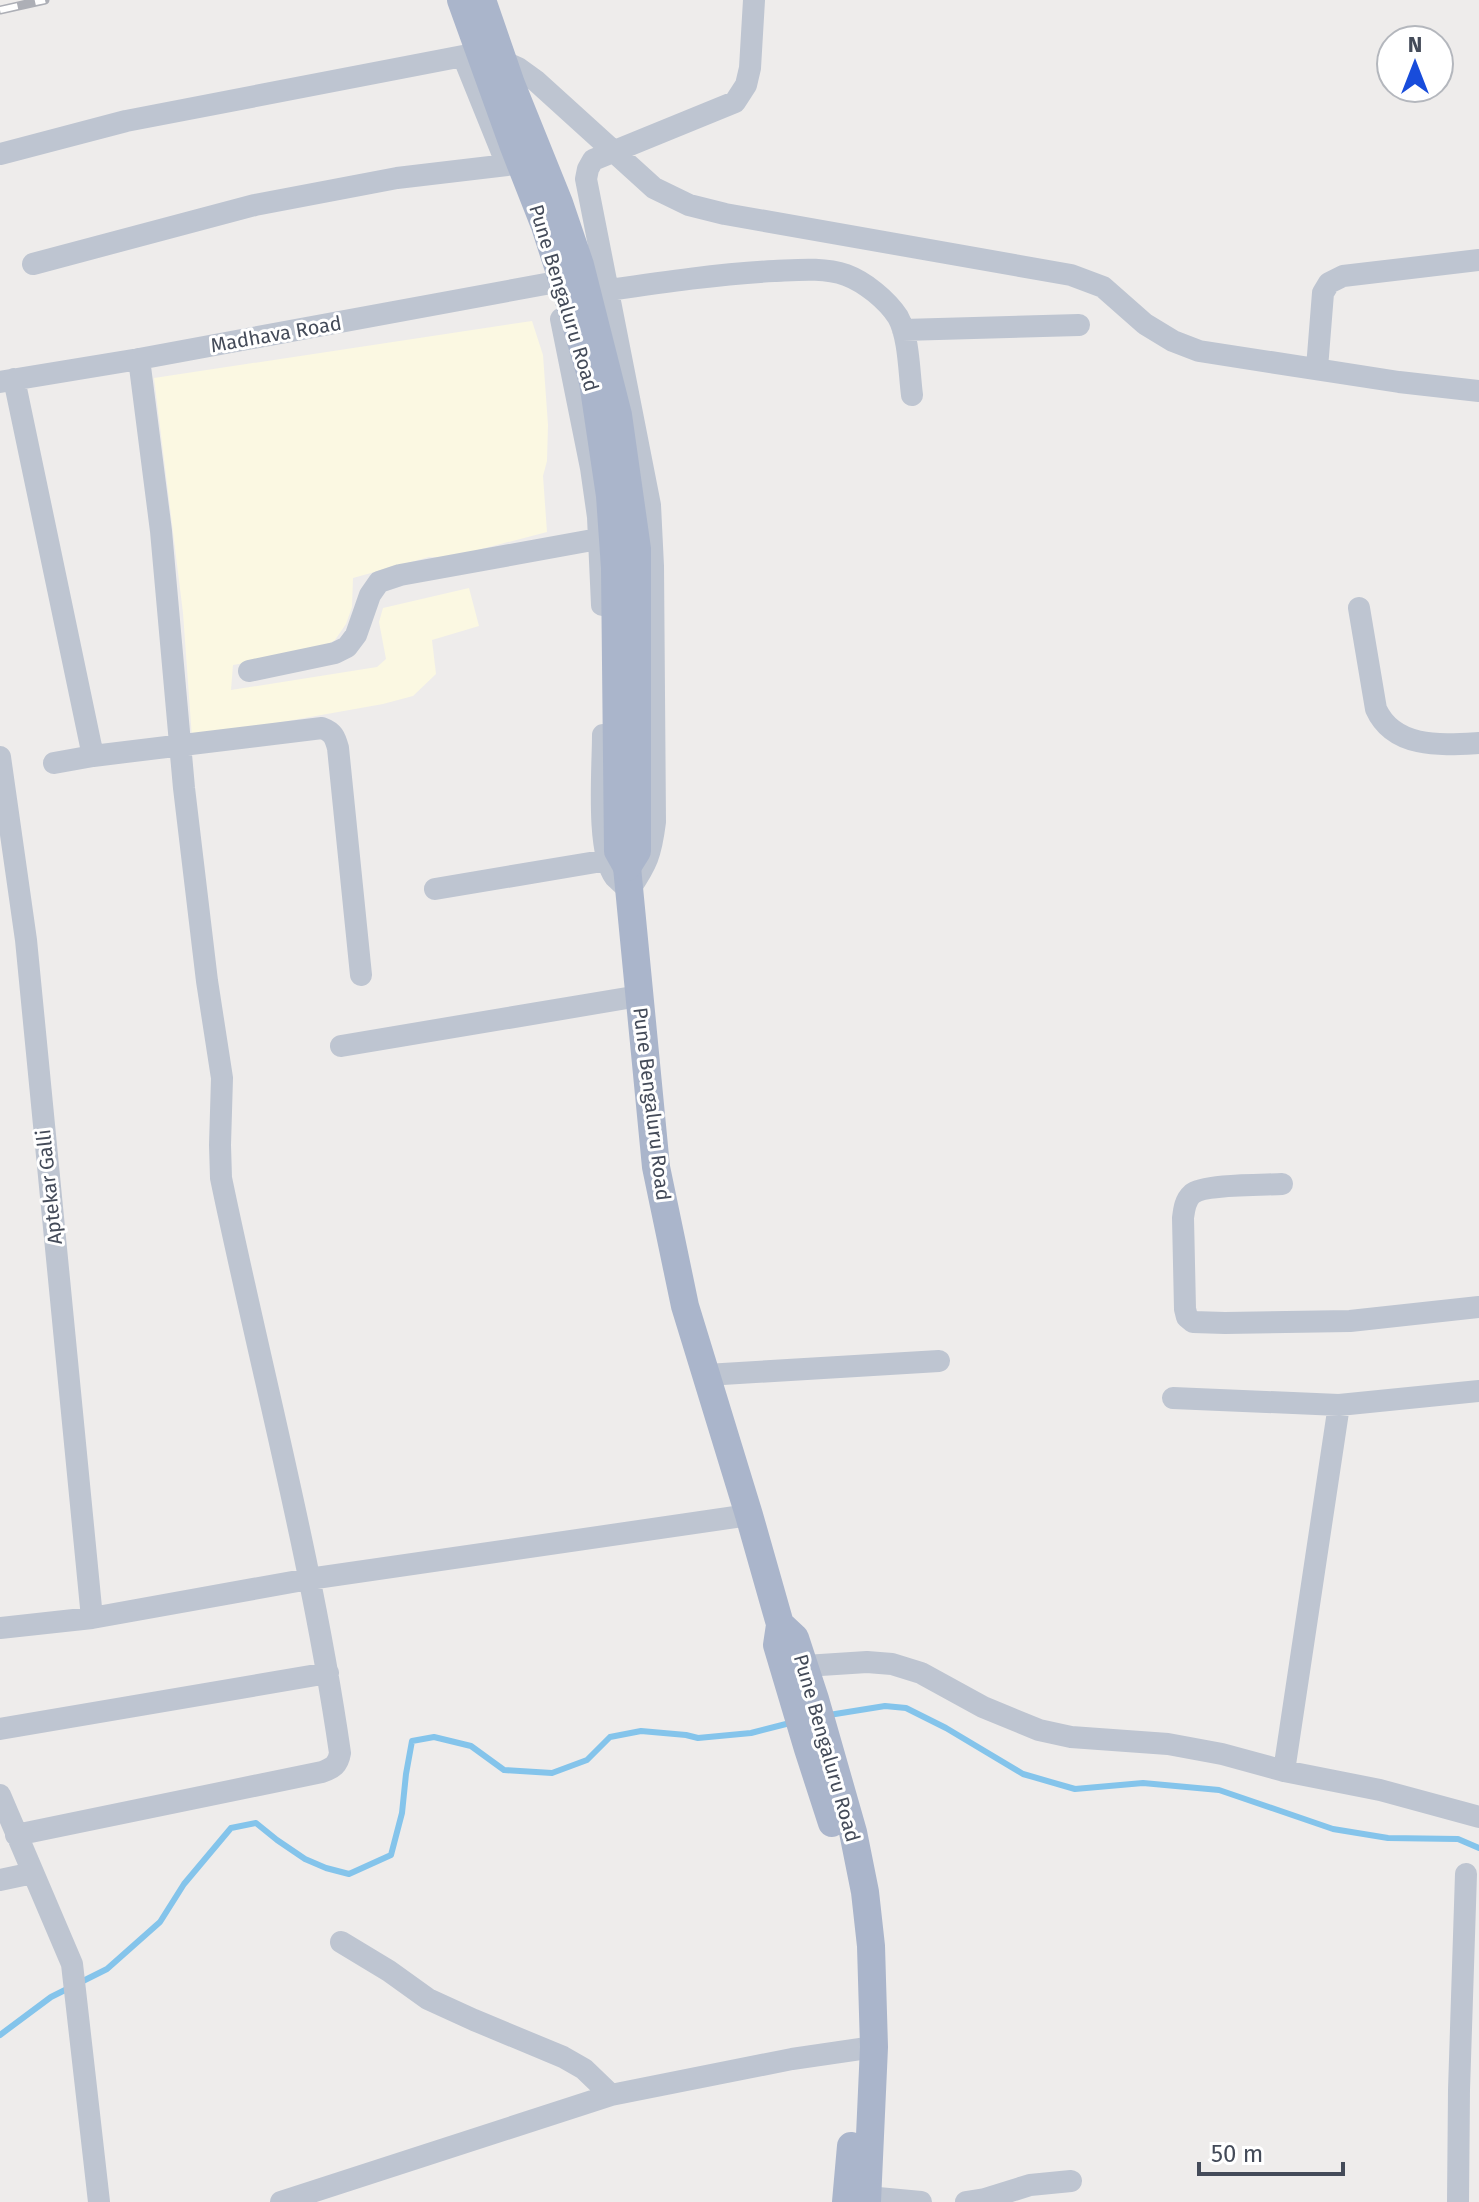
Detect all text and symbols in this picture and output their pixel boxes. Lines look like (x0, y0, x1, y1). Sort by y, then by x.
north arrow (1375, 24, 1455, 104)
text: N (1408, 31, 1422, 58)
street label: Pune Bengaluru Road (524, 202, 604, 394)
street label: Madhava Road (209, 311, 343, 357)
street label: Pune Bengaluru Road (628, 1006, 676, 1202)
street label: Aptekar Galli (31, 1128, 67, 1246)
street label: Pune Bengaluru Road (789, 1651, 865, 1845)
scale bar (1199, 2126, 1343, 2176)
text: 50 m (1211, 2140, 1263, 2168)

